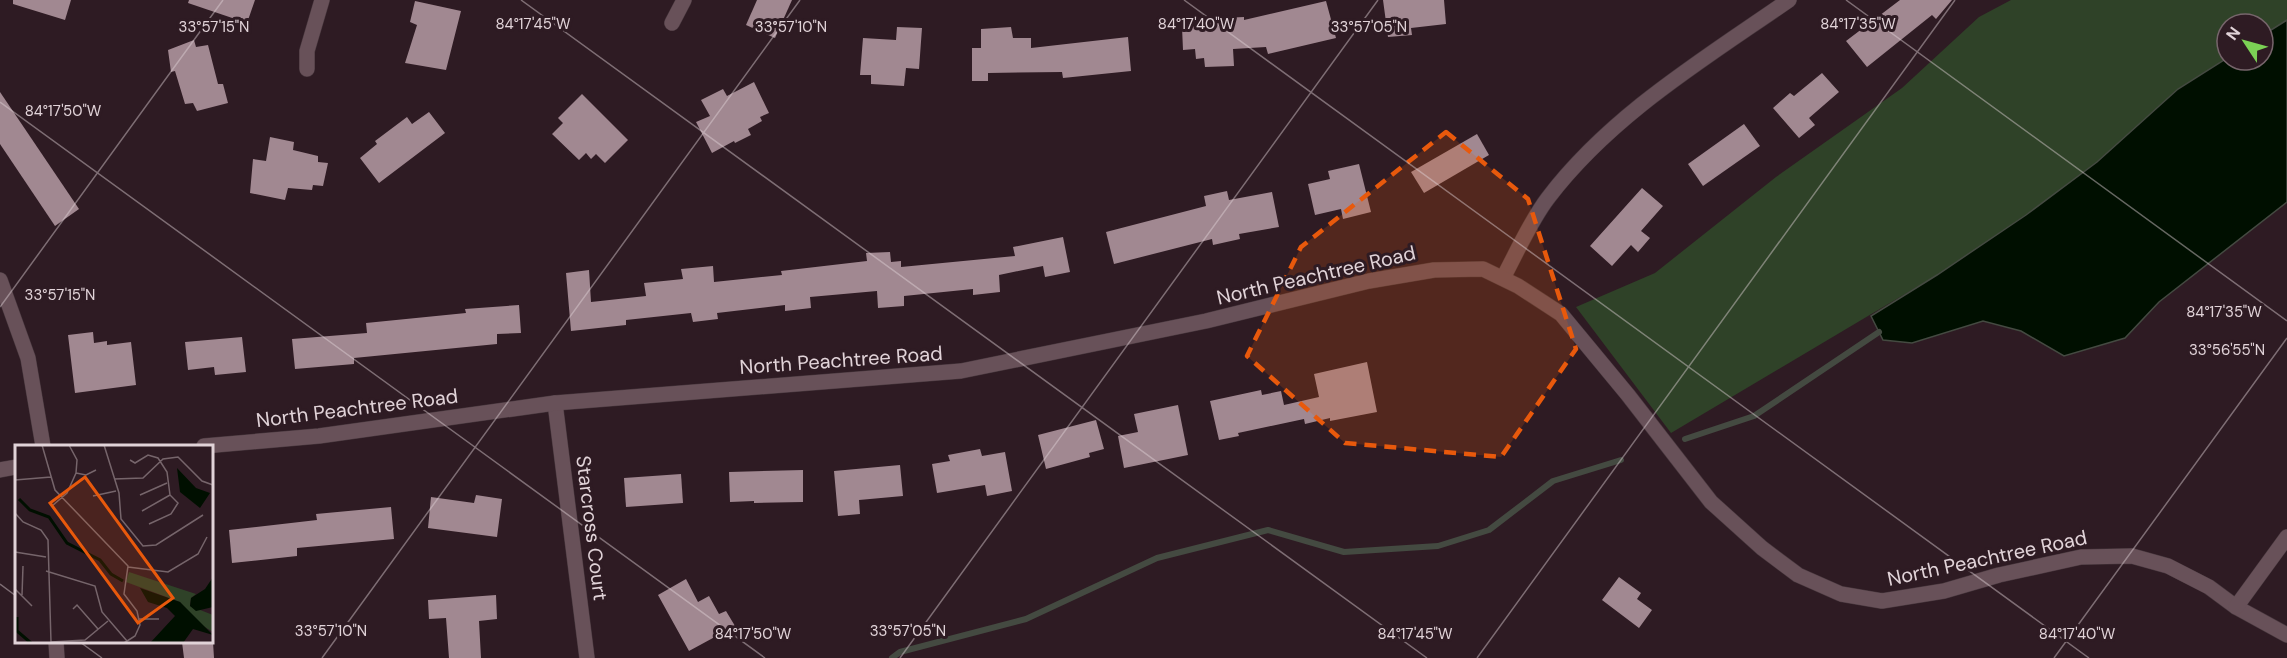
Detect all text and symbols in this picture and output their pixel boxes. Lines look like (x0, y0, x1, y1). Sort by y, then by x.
north arrow (2215, 12, 2275, 72)
text: 84°17'45"W (496, 14, 571, 34)
text: 84°17'40"W (1158, 14, 1235, 34)
text: 84°17'35"W (1820, 14, 1896, 34)
text: 33°57'15"N (179, 17, 249, 37)
text: 33°57'10"N (755, 17, 827, 37)
text: 33°57'05"N (1331, 17, 1407, 37)
text: N (2221, 23, 2245, 44)
text: 84°17'50"W (25, 101, 102, 121)
street label: North Peachtree Road (1214, 239, 1418, 311)
text: 33°57'15"N (25, 285, 95, 305)
text: 84°17'35"W (2186, 302, 2262, 322)
street label: North Peachtree Road (739, 340, 943, 380)
text: 33°56'55"N (2189, 340, 2265, 360)
street label: North Peachtree Road (254, 383, 460, 433)
inset map (15, 445, 213, 643)
street label: Starcross Court (570, 454, 614, 602)
street label: North Peachtree Road (1885, 524, 2089, 592)
text: 33°57'10"N (295, 621, 367, 641)
text: 33°57'05"N (870, 621, 946, 641)
text: 84°17'50"W (715, 624, 792, 644)
text: 84°17'45"W (1378, 624, 1453, 644)
text: 84°17'40"W (2039, 624, 2116, 644)

